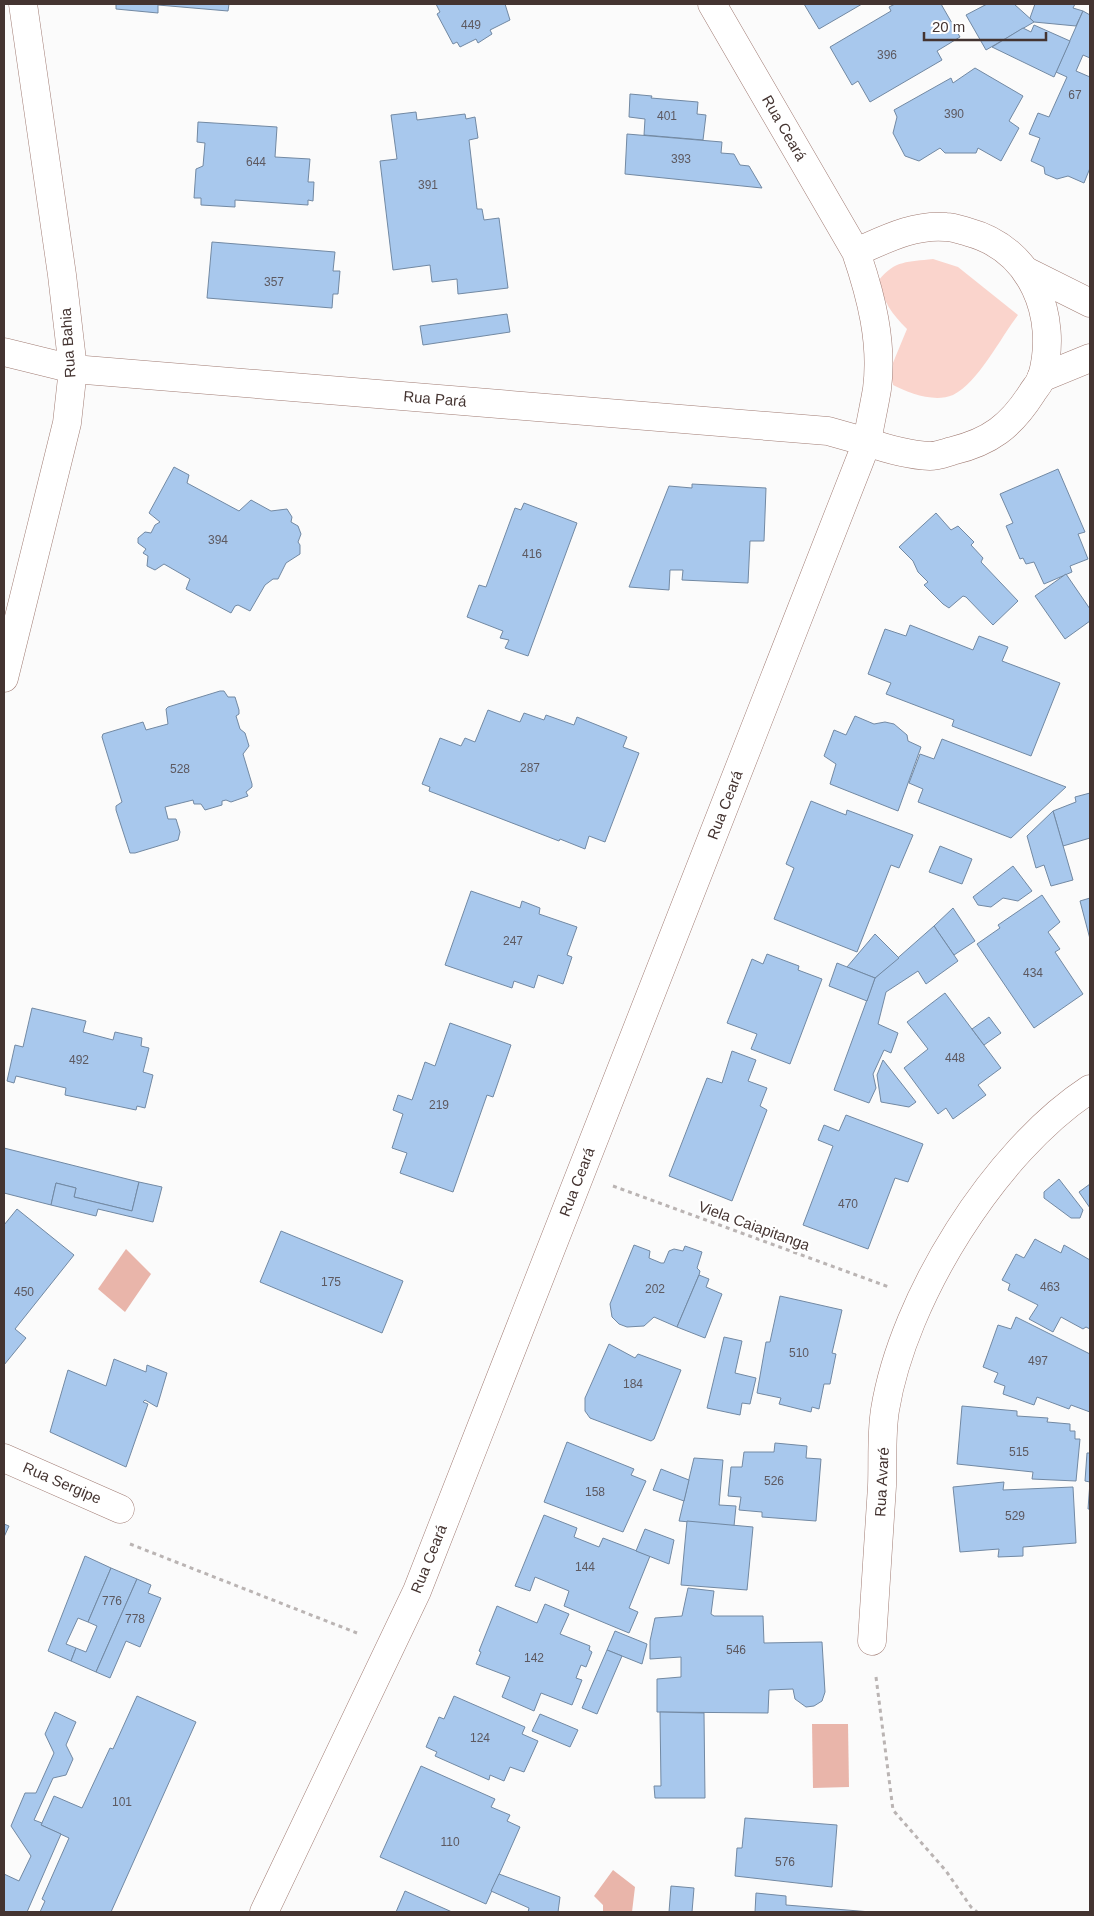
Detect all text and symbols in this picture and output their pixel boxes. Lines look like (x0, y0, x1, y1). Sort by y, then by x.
scale bar (924, 10, 1046, 42)
house number: 449 (461, 18, 481, 32)
text: 20 m (932, 18, 965, 35)
house number: 396 (877, 48, 897, 62)
house number: 67 (1068, 88, 1082, 102)
street label: Rua Ceará (759, 92, 810, 164)
house number: 390 (944, 107, 964, 121)
house number: 401 (657, 109, 677, 123)
house number: 393 (671, 152, 691, 166)
house number: 644 (246, 155, 266, 169)
house number: 391 (418, 178, 438, 192)
house number: 357 (264, 275, 284, 289)
street label: Rua Bahia (57, 307, 78, 379)
street label: Rua Pará (403, 387, 468, 410)
house number: 394 (208, 533, 228, 547)
house number: 416 (522, 547, 542, 561)
house number: 287 (520, 761, 540, 775)
house number: 528 (170, 762, 190, 776)
street label: Rua Ceará (704, 767, 746, 842)
house number: 247 (503, 934, 523, 948)
house number: 434 (1023, 966, 1043, 980)
house number: 448 (945, 1051, 965, 1065)
house number: 492 (69, 1053, 89, 1067)
house number: 219 (429, 1098, 449, 1112)
street label: Rua Ceará (556, 1144, 598, 1219)
street label: Viela Caiapitanga (696, 1197, 813, 1254)
house number: 470 (838, 1197, 858, 1211)
house number: 175 (321, 1275, 341, 1289)
house number: 463 (1040, 1280, 1060, 1294)
house number: 202 (645, 1282, 665, 1296)
house number: 450 (14, 1285, 34, 1299)
house number: 510 (789, 1346, 809, 1360)
house number: 497 (1028, 1354, 1048, 1368)
house number: 184 (623, 1377, 643, 1391)
house number: 515 (1009, 1445, 1029, 1459)
street label: Rua Avaré (871, 1447, 892, 1517)
street label: Rua Sergipe (20, 1458, 104, 1507)
house number: 526 (764, 1474, 784, 1488)
house number: 158 (585, 1485, 605, 1499)
house number: 529 (1005, 1509, 1025, 1523)
street label: Rua Ceará (407, 1521, 450, 1596)
house number: 144 (575, 1560, 595, 1574)
house number: 776 (102, 1594, 122, 1608)
house number: 778 (125, 1612, 145, 1626)
house number: 546 (726, 1643, 746, 1657)
house number: 142 (524, 1651, 544, 1665)
house number: 124 (470, 1731, 490, 1745)
house number: 101 (112, 1795, 132, 1809)
house number: 110 (440, 1835, 460, 1849)
house number: 576 (775, 1855, 795, 1869)

